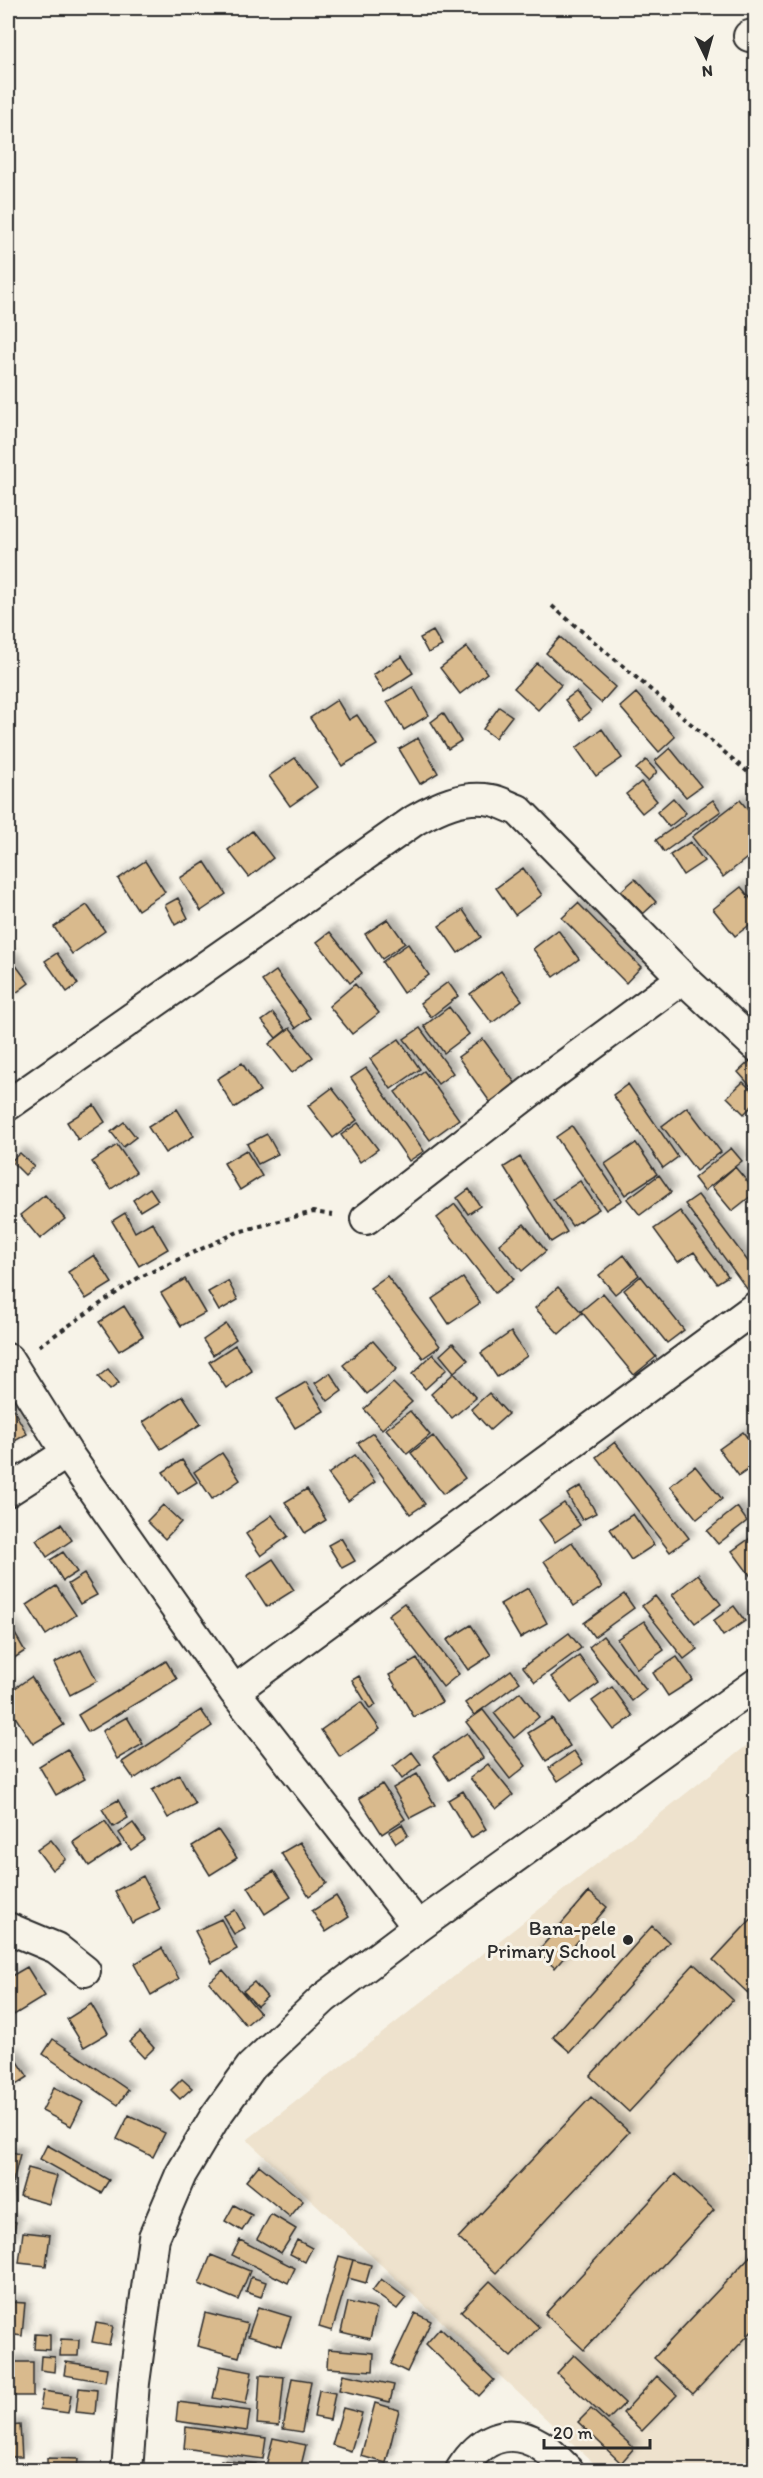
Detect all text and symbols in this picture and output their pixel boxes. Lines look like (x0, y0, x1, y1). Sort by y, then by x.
north arrow (676, 27, 736, 87)
text: N (701, 62, 713, 81)
place label: Bana-pele Primary School (487, 1916, 616, 1963)
marker: Bana-pele Primary School (621, 1933, 635, 1947)
scale bar (544, 2412, 650, 2450)
text: 20 m (553, 2422, 593, 2444)

